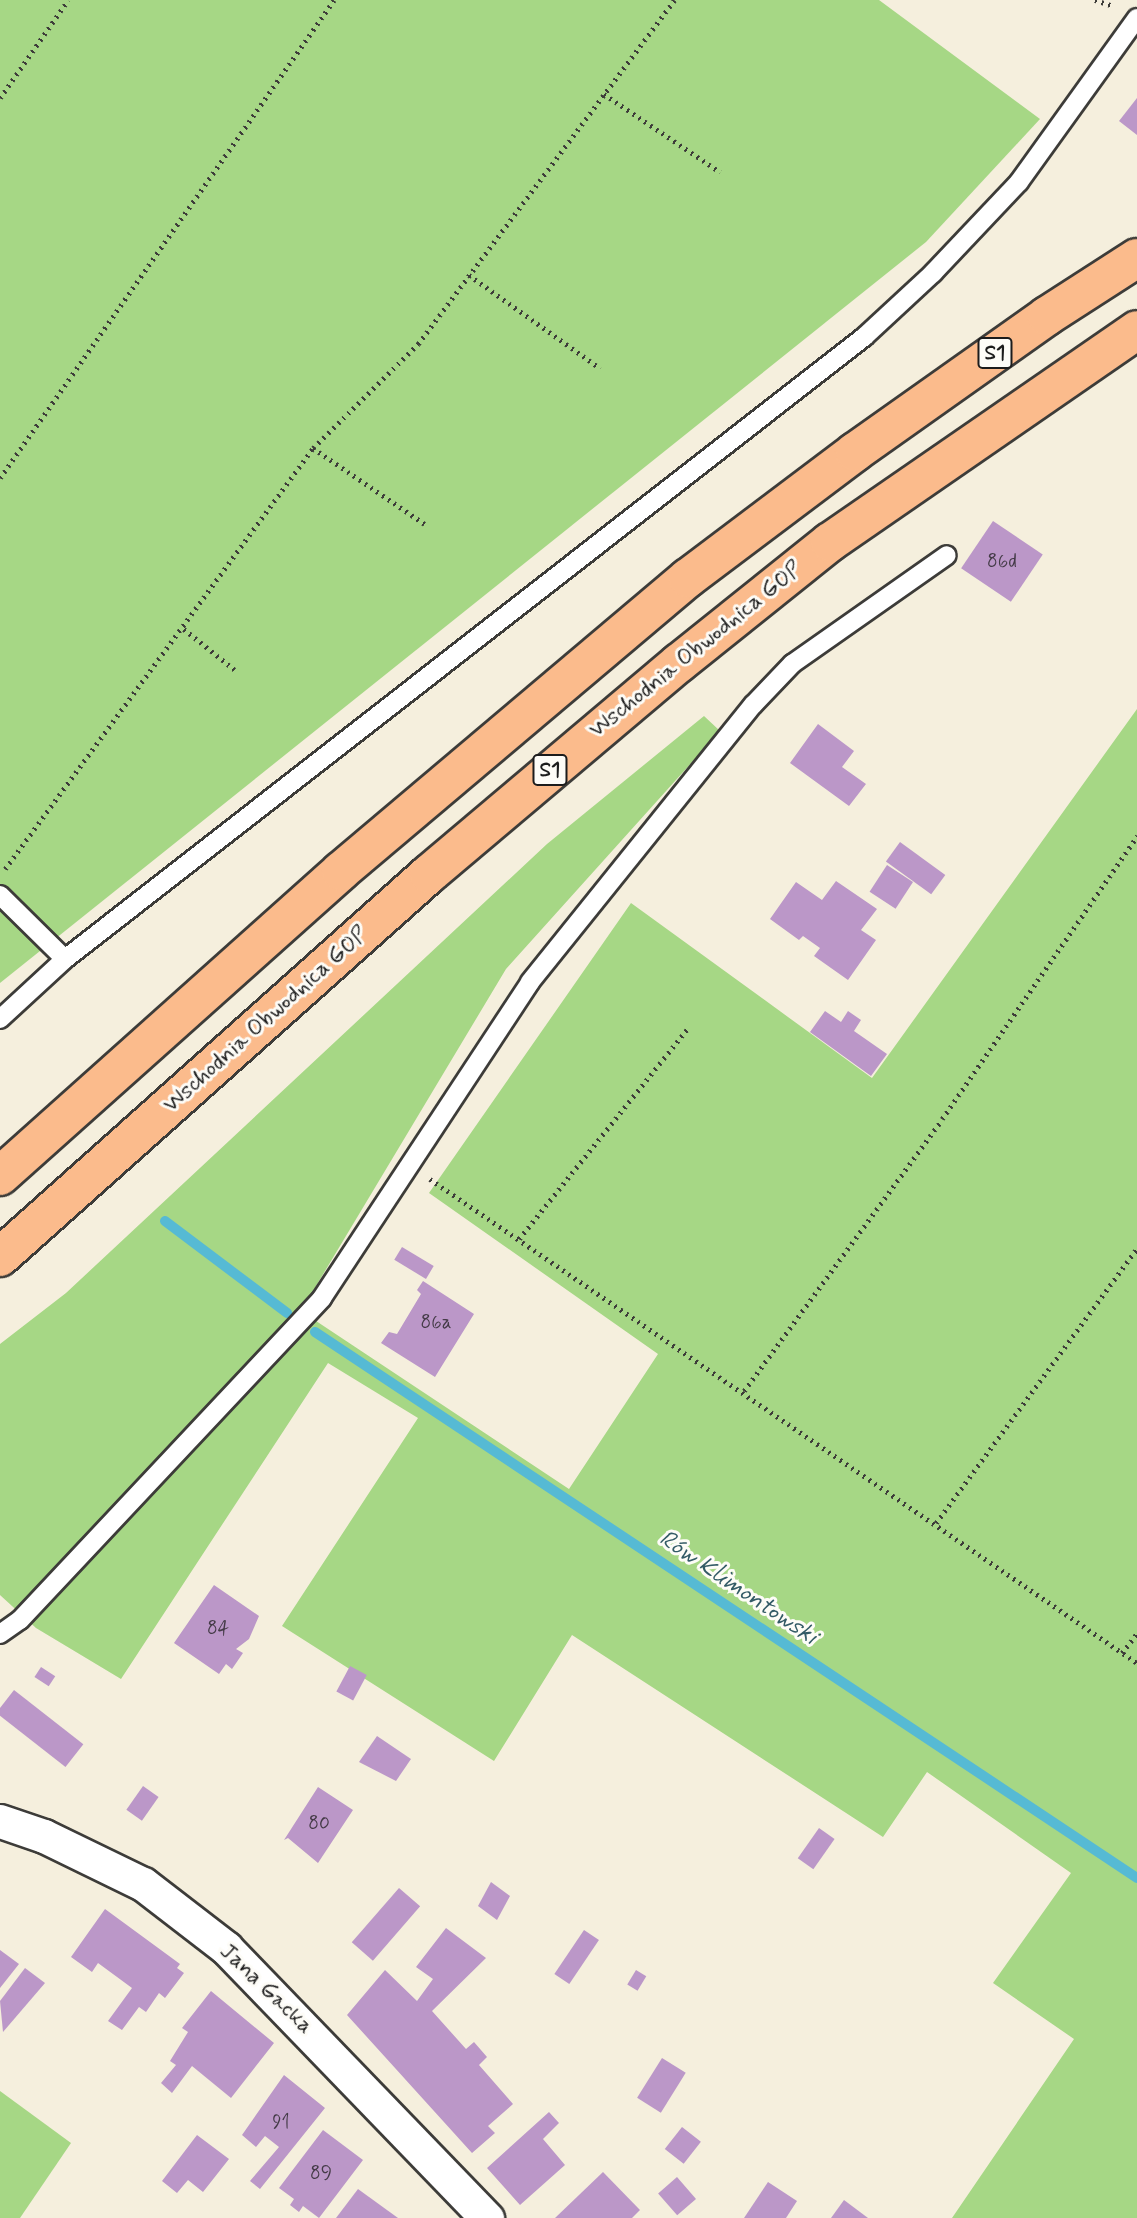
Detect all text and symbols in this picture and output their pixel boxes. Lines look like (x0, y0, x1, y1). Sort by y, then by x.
road number: S1 (976, 336, 1014, 370)
house number: 86d (987, 551, 1017, 573)
street label: Wschodnia Obwodnica GOP (584, 556, 808, 744)
road number: S1 (531, 752, 569, 788)
street label: Wschodnia Obwodnica GOP (158, 921, 374, 1119)
house number: 86a (421, 1312, 451, 1334)
water label: Rów Klimontowski (653, 1524, 823, 1652)
house number: 84 (207, 1618, 229, 1640)
house number: 80 (308, 1813, 330, 1835)
street label: Jana Gacka (215, 1939, 317, 2039)
house number: 91 (272, 2112, 290, 2134)
house number: 89 (310, 2163, 332, 2185)

